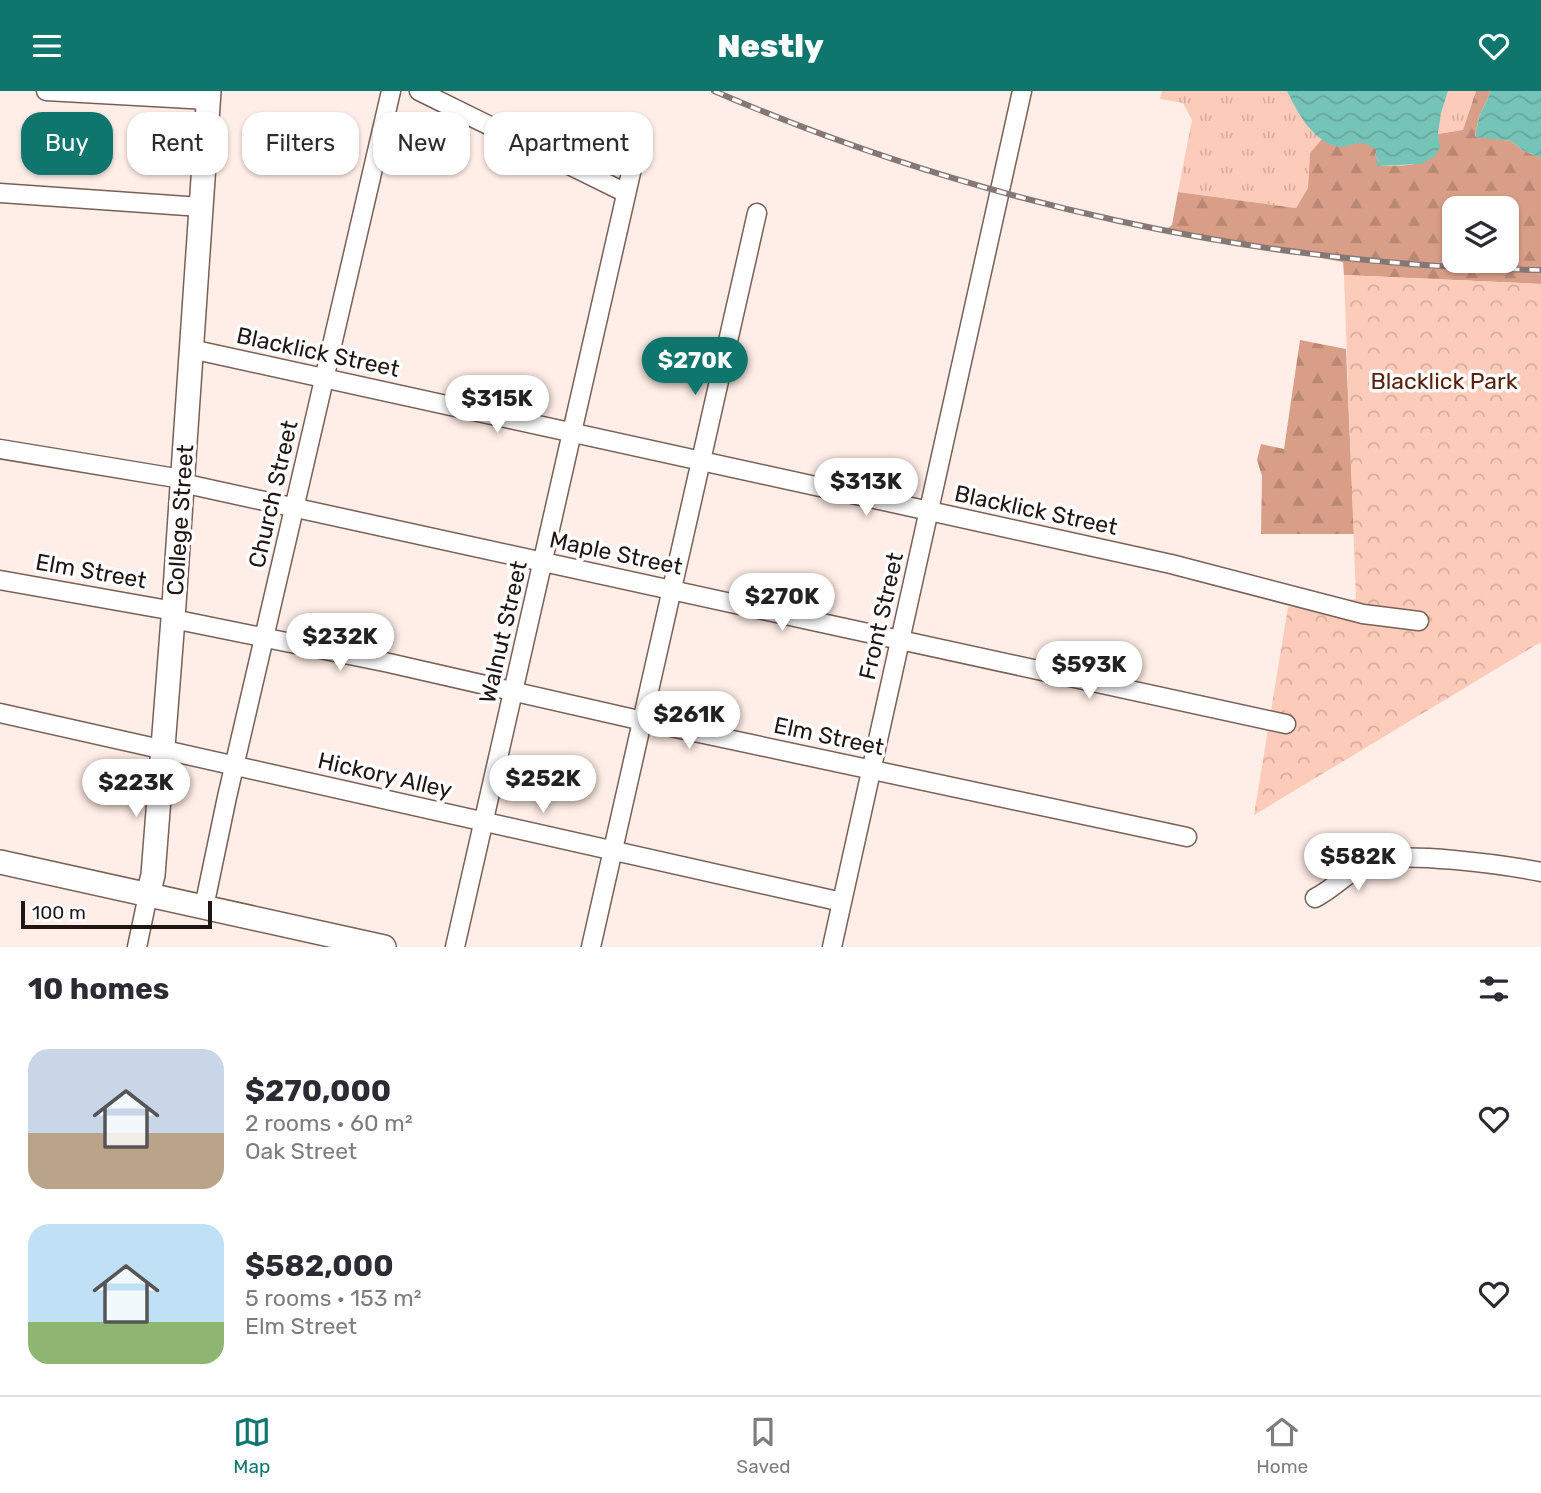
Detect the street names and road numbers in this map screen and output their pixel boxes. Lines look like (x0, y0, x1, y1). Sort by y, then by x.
street label: Blacklick Street (234, 321, 402, 383)
street label: Church Street (242, 418, 304, 570)
street label: College Street (161, 444, 199, 596)
street label: Blacklick Street (952, 479, 1120, 541)
street label: Maple Street (547, 525, 685, 581)
street label: Elm Street (33, 547, 149, 595)
street label: Front Street (853, 550, 909, 682)
street label: Walnut Street (473, 558, 533, 706)
street label: Elm Street (771, 711, 887, 761)
street label: Hickory Alley (315, 746, 455, 804)

